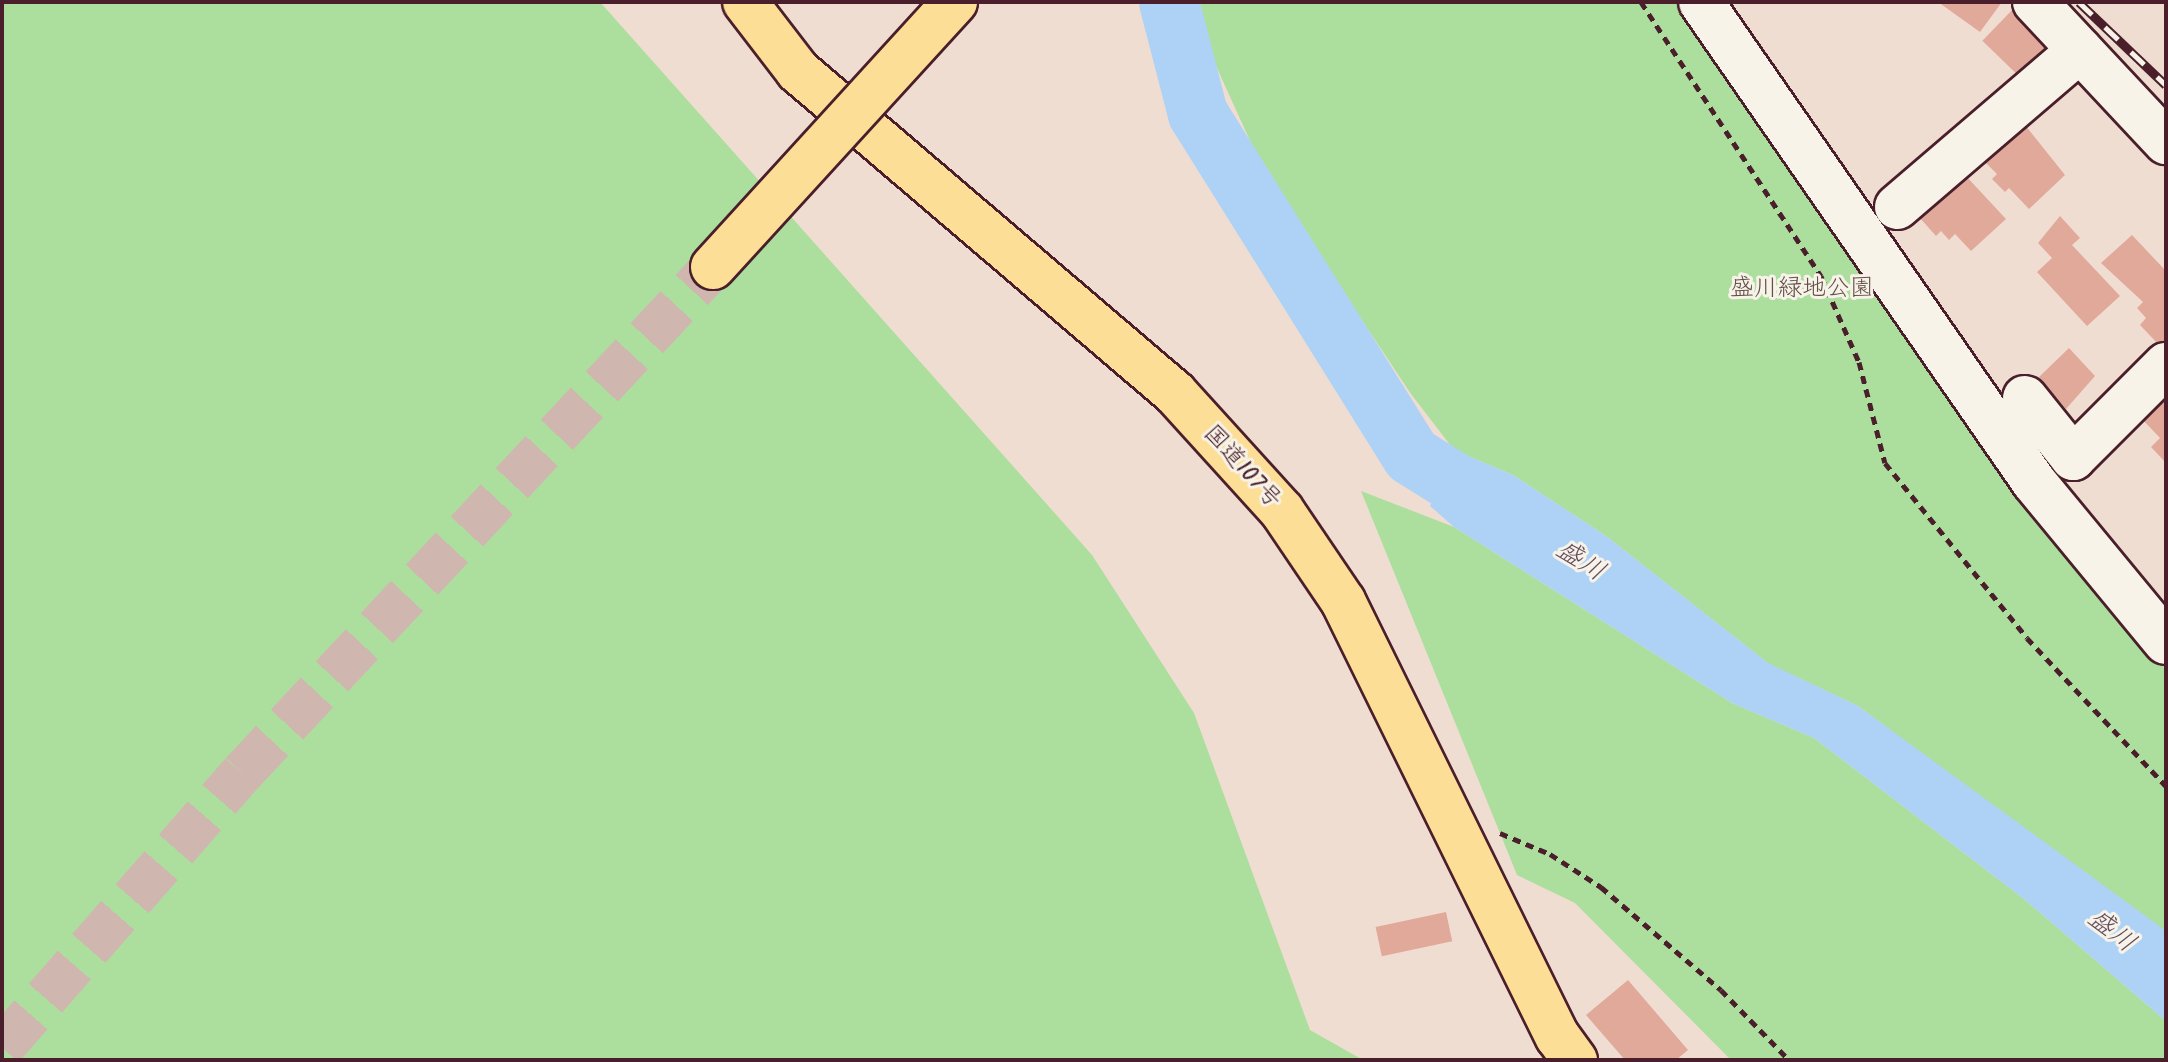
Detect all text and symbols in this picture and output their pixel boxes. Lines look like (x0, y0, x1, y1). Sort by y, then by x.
park label: 盛川緑地公園 (1730, 275, 1874, 303)
street label: 国道107号 (1197, 419, 1287, 515)
water label: 盛川 (1550, 535, 1610, 589)
water label: 盛川 (2081, 904, 2141, 960)

